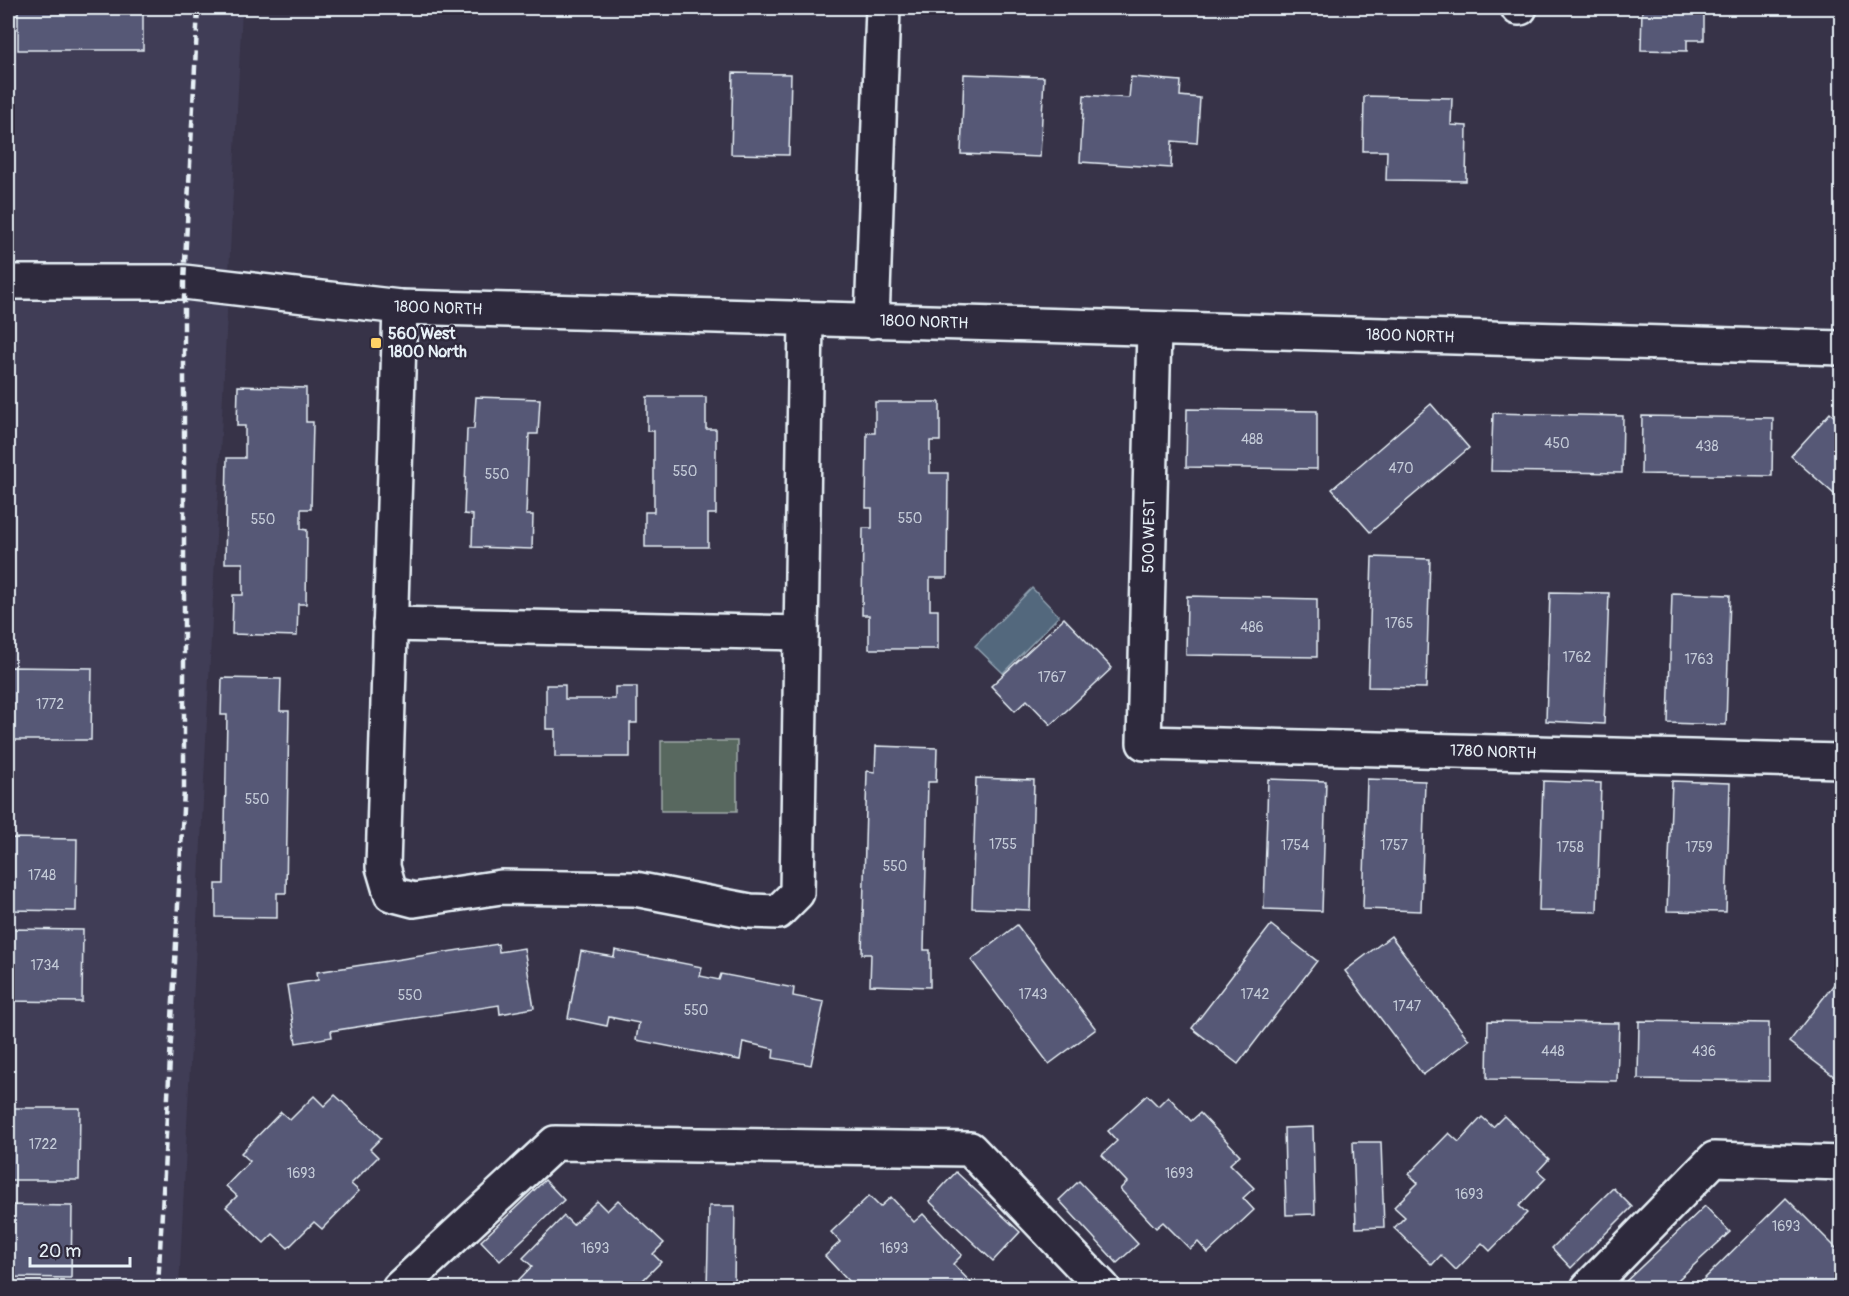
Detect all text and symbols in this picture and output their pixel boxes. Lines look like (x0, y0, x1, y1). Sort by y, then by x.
street label: 1800 NORTH (393, 296, 483, 320)
street label: 1800 NORTH (879, 310, 969, 334)
place label: 560 West 1800 North (388, 324, 467, 362)
street label: 1800 NORTH (1365, 324, 1455, 348)
marker: 560 West 1800 North (369, 336, 383, 350)
house number: 488 (1241, 431, 1263, 448)
house number: 450 (1544, 435, 1570, 452)
house number: 438 (1696, 438, 1719, 455)
house number: 470 (1388, 460, 1414, 477)
house number: 550 (673, 463, 697, 480)
house number: 550 (485, 466, 509, 483)
street label: 500 WEST (1138, 499, 1160, 573)
house number: 550 (898, 510, 922, 527)
house number: 550 (251, 511, 275, 528)
house number: 1765 (1385, 615, 1413, 632)
house number: 486 (1240, 619, 1264, 636)
house number: 1762 (1563, 649, 1592, 666)
house number: 1763 (1685, 651, 1714, 668)
house number: 1767 (1038, 669, 1067, 686)
house number: 1772 (36, 696, 64, 713)
street label: 1780 NORTH (1449, 740, 1537, 764)
house number: 550 (245, 791, 269, 808)
house number: 1755 (989, 836, 1017, 853)
house number: 1754 (1281, 837, 1309, 854)
house number: 1757 (1380, 837, 1409, 854)
house number: 1758 (1556, 839, 1584, 856)
house number: 1759 (1685, 839, 1713, 856)
house number: 550 (883, 858, 907, 875)
house number: 1748 (28, 867, 56, 884)
house number: 1734 (31, 957, 59, 974)
house number: 1743 (1019, 986, 1048, 1003)
house number: 1742 (1241, 986, 1270, 1003)
house number: 550 (398, 987, 422, 1004)
house number: 1747 (1393, 998, 1422, 1015)
house number: 550 (684, 1002, 708, 1019)
house number: 448 (1541, 1043, 1565, 1060)
house number: 436 (1692, 1043, 1716, 1060)
house number: 1722 (29, 1136, 57, 1153)
house number: 1693 (287, 1165, 316, 1182)
house number: 1693 (1165, 1165, 1194, 1182)
house number: 1693 (1455, 1186, 1484, 1203)
house number: 1693 (1772, 1218, 1801, 1235)
scale bar (30, 1230, 130, 1268)
text: 20 m (39, 1240, 81, 1263)
house number: 1693 (581, 1240, 610, 1257)
house number: 1693 (880, 1240, 909, 1257)

